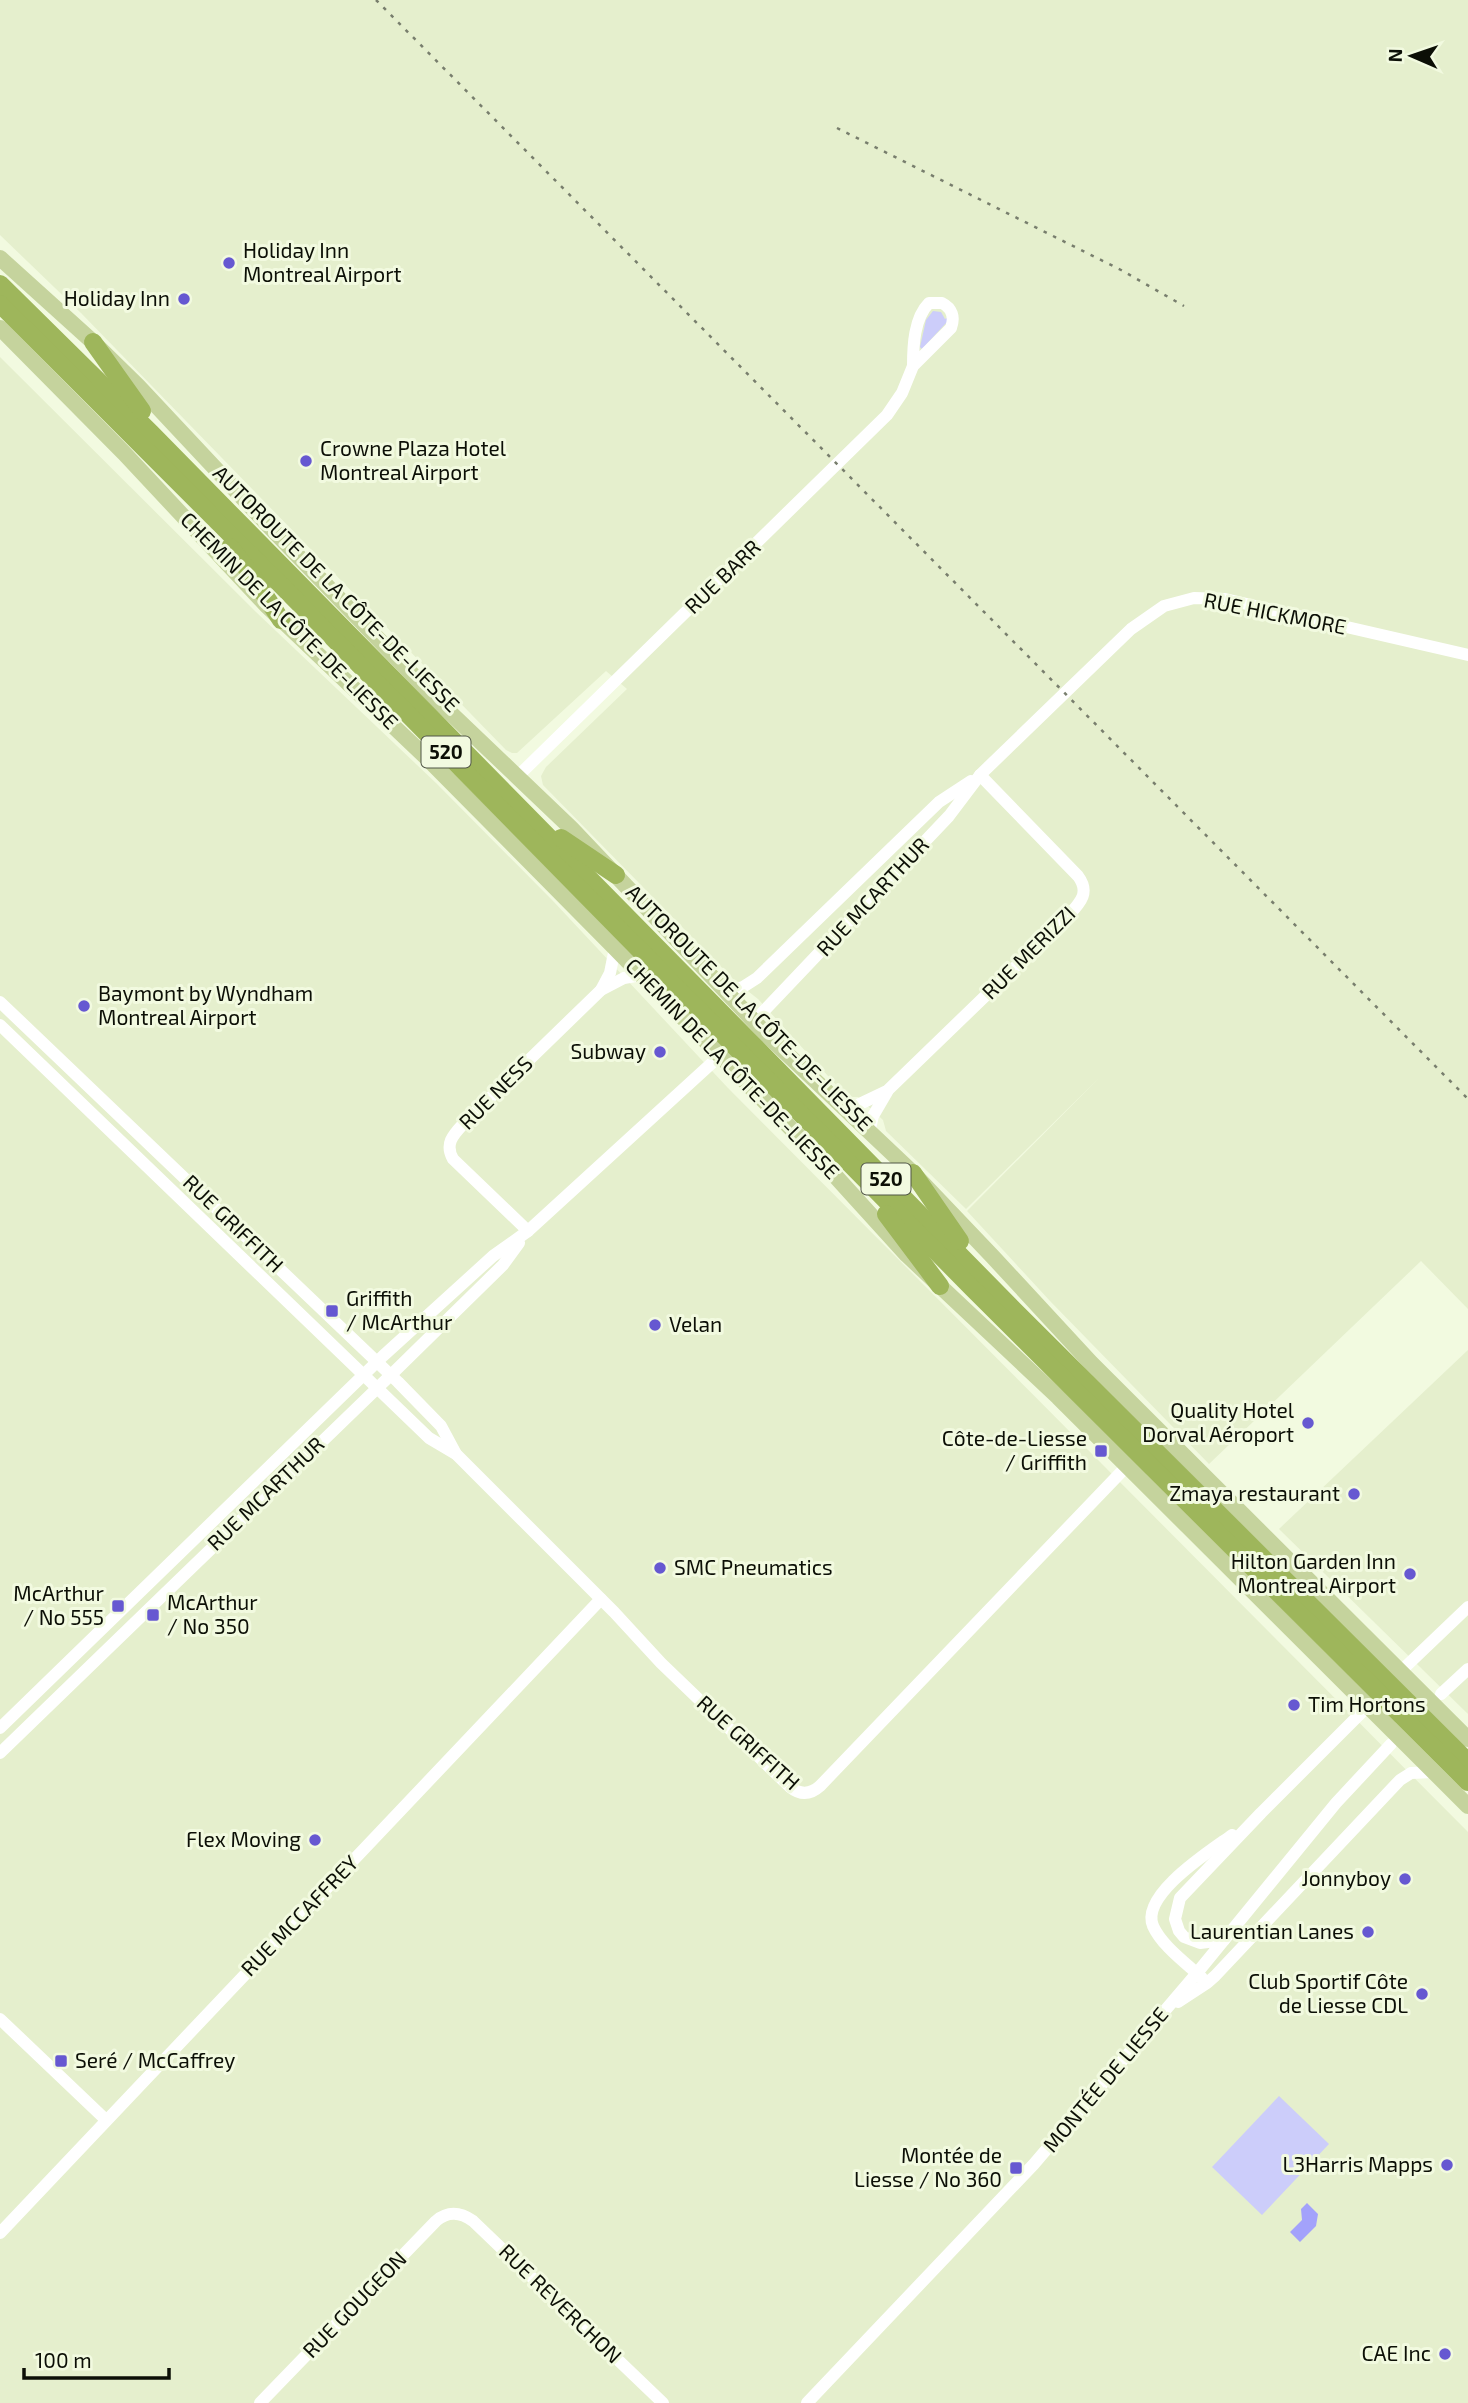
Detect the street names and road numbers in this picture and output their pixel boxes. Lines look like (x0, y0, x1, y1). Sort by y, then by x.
street label: AUTOROUTE DE LA CÔTE-DE-LIESSE (209, 460, 465, 716)
street label: CHEMIN DE LA CÔTE-DE-LIESSE (176, 506, 404, 734)
street label: RUE BARR (679, 534, 765, 618)
street label: RUE HICKMORE (1202, 586, 1349, 639)
road number: 520 (422, 736, 471, 768)
street label: RUE MCARTHUR (811, 832, 933, 960)
street label: AUTOROUTE DE LA CÔTE-DE-LIESSE (622, 879, 878, 1135)
street label: RUE MERIZZI (976, 900, 1080, 1004)
street label: CHEMIN DE LA CÔTE-DE-LIESSE (621, 953, 845, 1183)
street label: RUE NESS (453, 1050, 537, 1134)
road number: 520 (862, 1163, 910, 1194)
street label: RUE GRIFFITH (179, 1169, 289, 1277)
street label: RUE MCARTHUR (201, 1431, 329, 1555)
street label: RUE GRIFFITH (693, 1689, 805, 1794)
street label: RUE MCCAFFREY (235, 1849, 363, 1980)
street label: MONTÉE DE LIESSE (1037, 2002, 1173, 2157)
street label: RUE REVERCHON (495, 2238, 627, 2368)
street label: RUE GOUGEON (297, 2246, 411, 2362)

